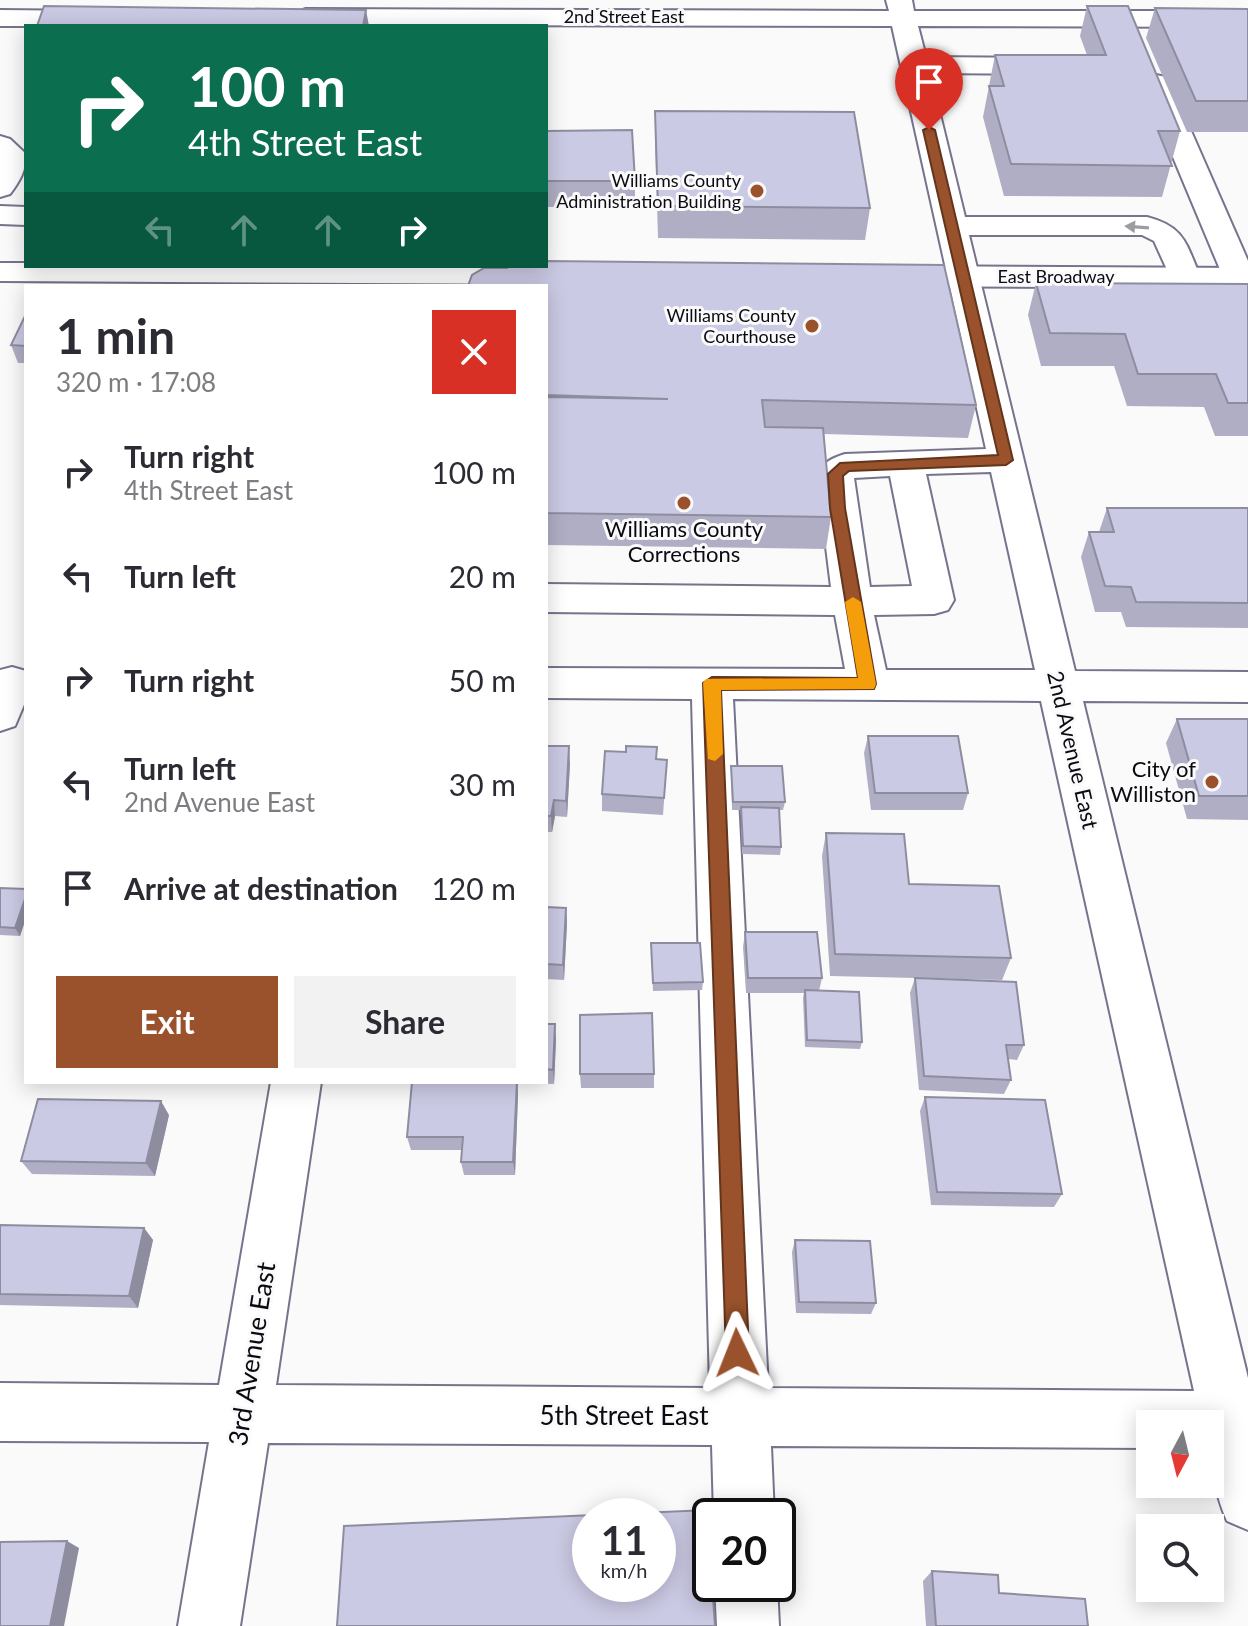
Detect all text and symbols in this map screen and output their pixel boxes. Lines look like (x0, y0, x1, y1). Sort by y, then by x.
street label: 2nd Street East (564, 5, 685, 27)
pin (895, 48, 963, 130)
text: 100 m (188, 52, 346, 119)
icon: right (56, 56, 160, 160)
icon: arrive (907, 60, 951, 104)
text: 4th Street East (188, 120, 422, 164)
place label: Williams County Administration Building (556, 169, 742, 212)
marker: Williams County Administration Building (748, 182, 766, 200)
icon: left (138, 208, 182, 252)
icon: ahead (222, 208, 266, 252)
icon: ahead (306, 208, 350, 252)
icon: right (390, 208, 434, 252)
one-way arrow (1124, 220, 1149, 233)
street label: East Broadway (998, 265, 1115, 287)
place label: Williams County Courthouse (666, 304, 797, 347)
text: 1 min (56, 307, 175, 364)
button: close (432, 310, 516, 394)
marker: Williams County Courthouse (803, 317, 821, 335)
text: 320 m · 17:08 (56, 366, 216, 398)
text: Turn right (124, 438, 254, 474)
icon: right (56, 450, 100, 494)
text: 100 m (431, 454, 516, 490)
text: 4th Street East (124, 474, 293, 506)
marker: Williams County Corrections (675, 494, 693, 512)
place label: Williams County Corrections (605, 515, 764, 567)
icon: left (56, 554, 100, 598)
text: Turn left (124, 558, 236, 594)
text: 20 m (449, 558, 516, 594)
icon: right (56, 658, 100, 702)
text: Turn right (124, 662, 254, 698)
text: 50 m (449, 662, 516, 698)
street label: 2nd Avenue East (1042, 668, 1105, 832)
text: Turn left (124, 750, 236, 786)
place label: City of Williston (1110, 755, 1196, 807)
icon: left (56, 762, 100, 806)
text: 30 m (449, 766, 516, 802)
marker: City of Williston (1203, 773, 1221, 791)
text: 2nd Avenue East (124, 786, 315, 818)
icon: arrive (56, 866, 100, 910)
text: Arrive at destination (124, 870, 398, 906)
text: 120 m (431, 870, 516, 906)
button: Exit (56, 976, 278, 1068)
button: Share (294, 976, 516, 1068)
street label: 3rd Avenue East (221, 1259, 281, 1448)
position arrow (695, 1311, 779, 1395)
street label: 5th Street East (539, 1399, 709, 1431)
north arrow (1136, 1410, 1224, 1498)
map controls (1136, 1410, 1224, 1602)
speed limit sign: 20 (692, 1498, 796, 1602)
button: search (1136, 1514, 1224, 1602)
text: 11 (601, 1516, 647, 1564)
text: km/h (601, 1558, 647, 1582)

